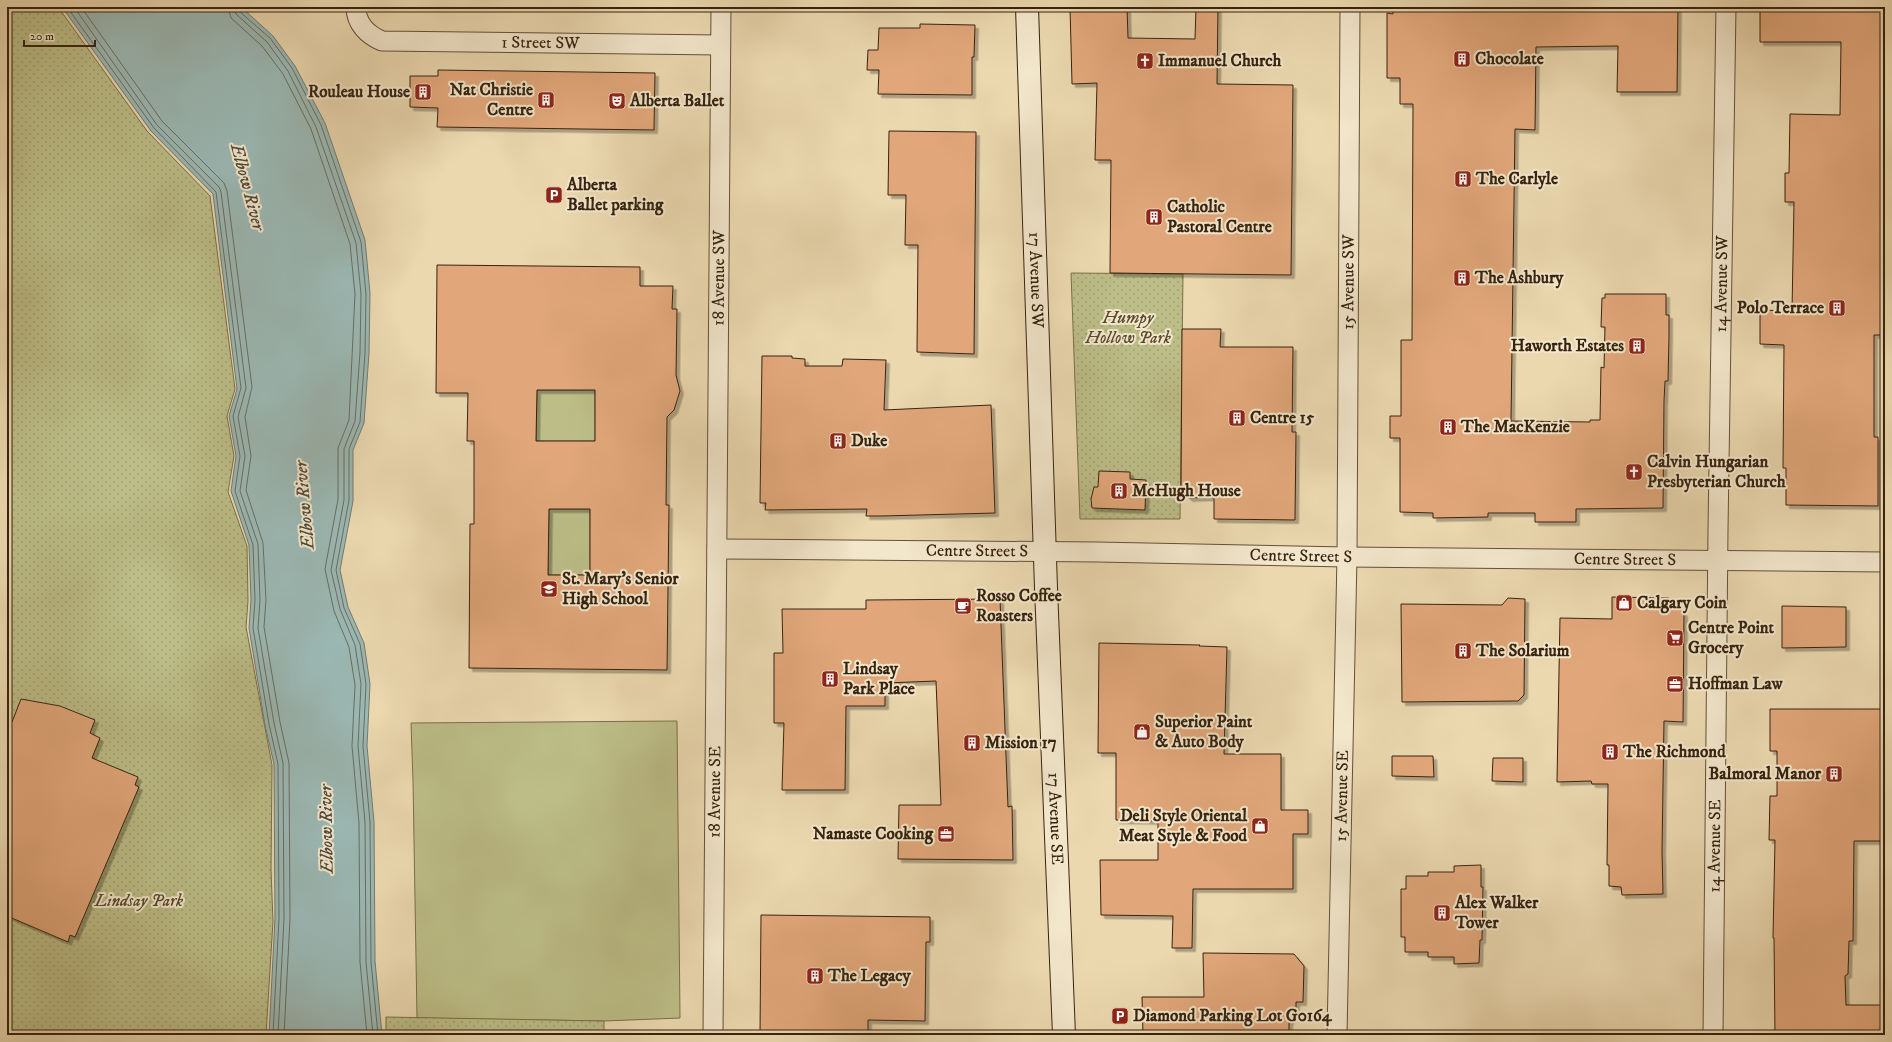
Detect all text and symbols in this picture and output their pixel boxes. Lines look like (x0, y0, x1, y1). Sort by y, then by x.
scale bar (24, 22, 95, 48)
text: 20 m (30, 29, 54, 44)
street label: 1 Street SW (501, 31, 580, 54)
place label: Chocolate (1475, 48, 1544, 70)
building icon: Chocolate (1452, 49, 1472, 69)
place label: Immanuel Church (1158, 50, 1281, 72)
church icon: Immanuel Church (1135, 51, 1155, 71)
place label: Nat Christie Centre (450, 79, 533, 121)
place label: Rouleau House (308, 81, 410, 103)
building icon: Rouleau House (413, 82, 433, 102)
building icon: Nat Christie Centre (536, 90, 556, 110)
place label: Alberta Ballet (629, 90, 725, 112)
theatre icon: Alberta Ballet (607, 91, 627, 111)
water label: Elbow River (225, 140, 270, 234)
place label: The Carlyle (1475, 168, 1558, 190)
building icon: The Carlyle (1453, 169, 1473, 189)
place label: Alberta Ballet parking (566, 174, 664, 216)
parking icon: Alberta Ballet parking (544, 185, 564, 205)
place label: Catholic Pastoral Centre (1167, 196, 1272, 238)
building icon: Catholic Pastoral Centre (1144, 207, 1164, 227)
street label: 18 Avenue SW (708, 230, 730, 326)
street label: 17 Avenue SW (1023, 231, 1049, 329)
street label: 15 Avenue SW (1337, 234, 1360, 330)
street label: 14 Avenue SW (1710, 235, 1734, 333)
place label: The Ashbury (1474, 267, 1564, 289)
building icon: The Ashbury (1452, 268, 1472, 288)
place label: Polo Terrace (1737, 297, 1824, 319)
building icon: Polo Terrace (1827, 298, 1847, 318)
park label: Humpy Hollow Park (1084, 307, 1172, 349)
place label: Haworth Estates (1511, 335, 1624, 357)
building icon: Haworth Estates (1627, 336, 1647, 356)
place label: Centre 15 (1250, 407, 1315, 429)
building icon: Centre 15 (1227, 408, 1247, 428)
place label: The MacKenzie (1460, 416, 1570, 438)
building icon: The MacKenzie (1438, 417, 1458, 437)
place label: Duke (851, 430, 887, 452)
building icon: Duke (828, 431, 848, 451)
place label: Calvin Hungarian Presbyterian Church (1647, 451, 1786, 493)
water label: Elbow River (290, 458, 320, 551)
church icon: Calvin Hungarian Presbyterian Church (1624, 462, 1644, 482)
place label: McHugh House (1132, 480, 1241, 502)
building icon: McHugh House (1109, 481, 1129, 501)
street label: Centre Street S (926, 540, 1028, 562)
street label: Centre Street S (1250, 544, 1352, 568)
street label: Centre Street S (1574, 548, 1676, 571)
place label: St. Mary's Senior High School (562, 568, 679, 610)
school or university icon: St. Mary's Senior High School (539, 579, 559, 599)
place label: Rosso Coffee Roasters (976, 585, 1062, 627)
place label: Calgary Coin (1637, 592, 1727, 614)
shop icon: Calgary Coin (1614, 593, 1634, 613)
cafe icon: Rosso Coffee Roasters (953, 596, 973, 616)
place label: Centre Point Grocery (1688, 617, 1775, 659)
supermarket icon: Centre Point Grocery (1665, 628, 1685, 648)
place label: The Solarium (1475, 640, 1570, 662)
building icon: The Solarium (1453, 641, 1473, 661)
place label: Lindsay Park Place (843, 658, 915, 700)
building icon: Lindsay Park Place (820, 669, 840, 689)
place label: Hoffman Law (1688, 673, 1783, 695)
office icon: Hoffman Law (1665, 674, 1685, 694)
place label: Superior Paint & Auto Body (1155, 711, 1253, 753)
shop icon: Superior Paint & Auto Body (1132, 722, 1152, 742)
place label: Mission 17 (985, 732, 1057, 754)
building icon: Mission 17 (962, 733, 982, 753)
place label: The Richmond (1622, 741, 1726, 763)
building icon: The Richmond (1600, 742, 1620, 762)
street label: 18 Avenue SE (704, 746, 726, 838)
street label: 15 Avenue SE (1330, 750, 1354, 842)
place label: Balmoral Manor (1709, 763, 1822, 785)
building icon: Balmoral Manor (1824, 764, 1844, 784)
street label: 17 Avenue SE (1042, 772, 1068, 865)
water label: Elbow River (315, 783, 339, 875)
street label: 14 Avenue SE (1703, 799, 1726, 893)
place label: Deli Style Oriental Meat Style & Food (1119, 805, 1248, 847)
shop icon: Deli Style Oriental Meat Style & Food (1250, 816, 1270, 836)
place label: Namaste Cooking (813, 823, 934, 845)
office icon: Namaste Cooking (936, 824, 956, 844)
park label: Lindsay Park (94, 890, 184, 912)
place label: Alex Walker Tower (1454, 892, 1539, 934)
building icon: Alex Walker Tower (1432, 903, 1452, 923)
place label: The Legacy (827, 965, 912, 987)
building icon: The Legacy (805, 966, 825, 986)
place label: Diamond Parking Lot G0164 (1133, 1005, 1333, 1027)
parking icon: Diamond Parking Lot G0164 (1110, 1006, 1130, 1026)

